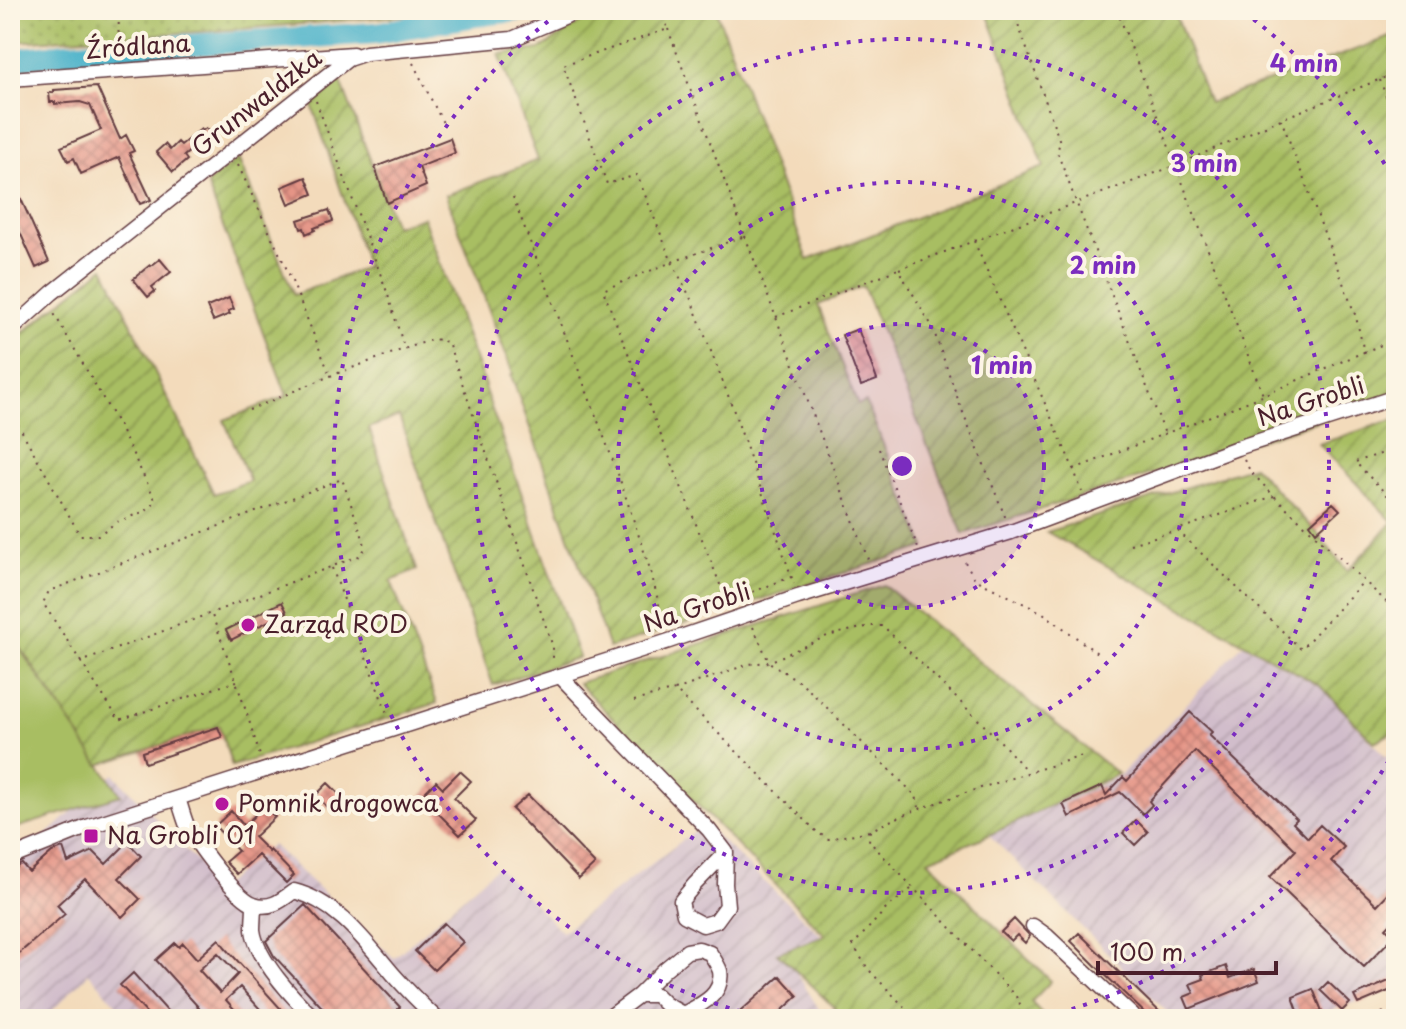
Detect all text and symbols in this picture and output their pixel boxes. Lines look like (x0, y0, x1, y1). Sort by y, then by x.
street label: Źródlana (84, 23, 191, 67)
street label: Grunwaldzka (183, 39, 328, 164)
text: 4 min (1270, 44, 1338, 80)
text: 3 min (1170, 144, 1238, 180)
text: 2 min (1069, 246, 1137, 282)
text: 1 min (971, 346, 1033, 382)
street label: Na Grobli (1252, 366, 1369, 434)
centre of rings (888, 452, 916, 480)
street label: Na Grobli (638, 572, 755, 640)
place label: Zarząd ROD (264, 605, 408, 641)
marker: Zarząd ROD (239, 616, 257, 634)
place label: Pomnik drogowca (238, 784, 439, 820)
marker: Pomnik drogowca (213, 795, 231, 813)
place label: Na Grobli 01 (107, 816, 255, 852)
marker: Na Grobli 01 (82, 827, 100, 845)
scale bar (1098, 925, 1276, 975)
text: 100 m (1110, 933, 1183, 969)

